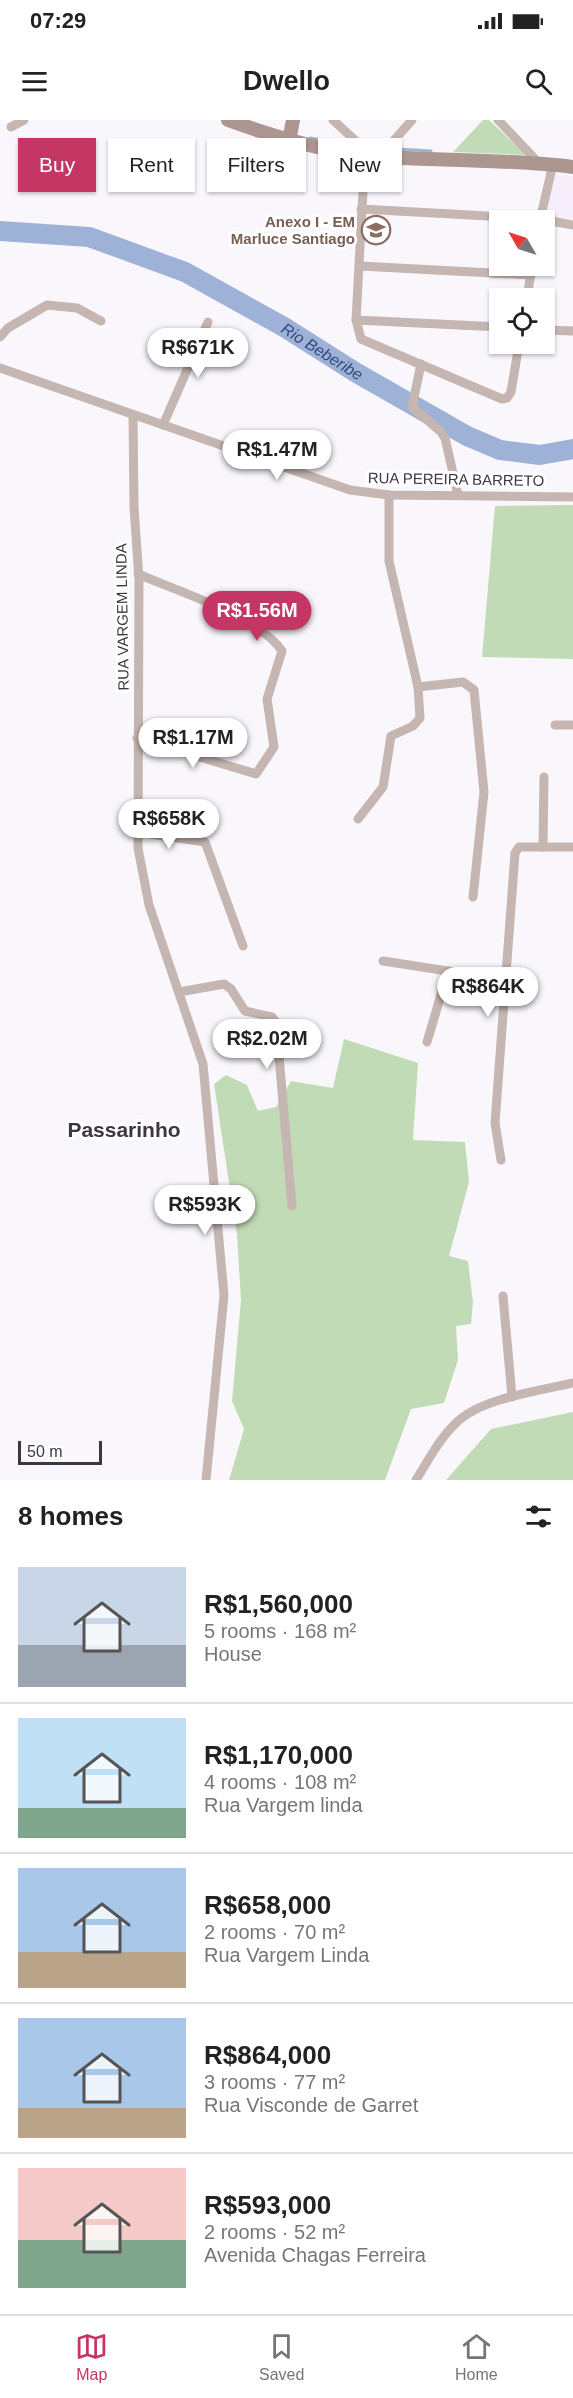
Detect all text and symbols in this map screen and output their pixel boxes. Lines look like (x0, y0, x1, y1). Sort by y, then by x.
text: 07:29 (30, 8, 86, 33)
icon: menu (18, 65, 51, 98)
icon: search (522, 65, 555, 98)
text: Dwello (243, 66, 330, 96)
chip: Buy (18, 138, 96, 192)
chip: Rent (108, 138, 195, 192)
chip: Filters (207, 138, 306, 192)
chip: New (318, 138, 402, 192)
north arrow (489, 210, 555, 276)
map controls (489, 210, 555, 354)
place label: Anexo I - EM Marluce Santiago (231, 213, 355, 247)
school or university icon: Anexo I - EM Marluce Santiago (360, 214, 392, 246)
button: locate (489, 288, 555, 354)
water label: Rio Beberibe (279, 319, 366, 383)
pin: R$671K (149, 328, 247, 379)
text: R$671K (161, 336, 235, 358)
pin: R$1.47M (222, 430, 332, 481)
text: R$1.47M (236, 438, 318, 460)
street label: RUA PEREIRA BARRETO (368, 469, 544, 489)
street label: RUA VARGEM LINDA (112, 543, 132, 691)
pin: R$1.56M (202, 591, 312, 642)
text: R$1.56M (216, 599, 298, 621)
pin: R$1.17M (138, 718, 248, 769)
text: R$1.17M (152, 726, 234, 748)
pin: R$658K (120, 799, 218, 850)
text: R$658K (132, 807, 206, 829)
pin: R$864K (439, 967, 537, 1018)
text: R$864K (451, 975, 525, 997)
pin: R$2.02M (212, 1019, 322, 1070)
text: R$2.02M (226, 1027, 308, 1049)
district label: Passarinho (67, 1118, 181, 1141)
pin: R$593K (156, 1185, 254, 1236)
text: R$593K (168, 1193, 242, 1215)
scale bar (18, 1438, 102, 1466)
text: 50 m (27, 1443, 63, 1460)
icon: filters (522, 1500, 555, 1533)
text: 8 homes (18, 1501, 124, 1531)
text: R$1,560,000 (204, 1589, 353, 1619)
icon: home (66, 1591, 138, 1663)
text: 5 rooms · 168 m² (204, 1620, 356, 1642)
text: House (204, 1643, 262, 1665)
text: R$1,170,000 (204, 1740, 353, 1770)
icon: home (66, 1742, 138, 1814)
text: 4 rooms · 108 m² (204, 1771, 356, 1793)
text: Rua Vargem linda (204, 1794, 363, 1816)
text: R$658,000 (204, 1890, 331, 1920)
icon: home (66, 1892, 138, 1964)
text: 2 rooms · 70 m² (204, 1921, 345, 1943)
text: Rua Vargem Linda (204, 1944, 369, 1966)
text: R$864,000 (204, 2040, 331, 2070)
icon: home (66, 2042, 138, 2114)
text: 3 rooms · 77 m² (204, 2071, 345, 2093)
text: Rua Visconde de Garret (204, 2094, 418, 2116)
text: R$593,000 (204, 2190, 331, 2220)
icon: home (66, 2192, 138, 2264)
text: 2 rooms · 52 m² (204, 2221, 345, 2243)
text: Avenida Chagas Ferreira (204, 2244, 426, 2266)
tab: Map (75, 2330, 108, 2384)
tab: Saved (259, 2330, 304, 2384)
tab: Home (455, 2330, 498, 2384)

